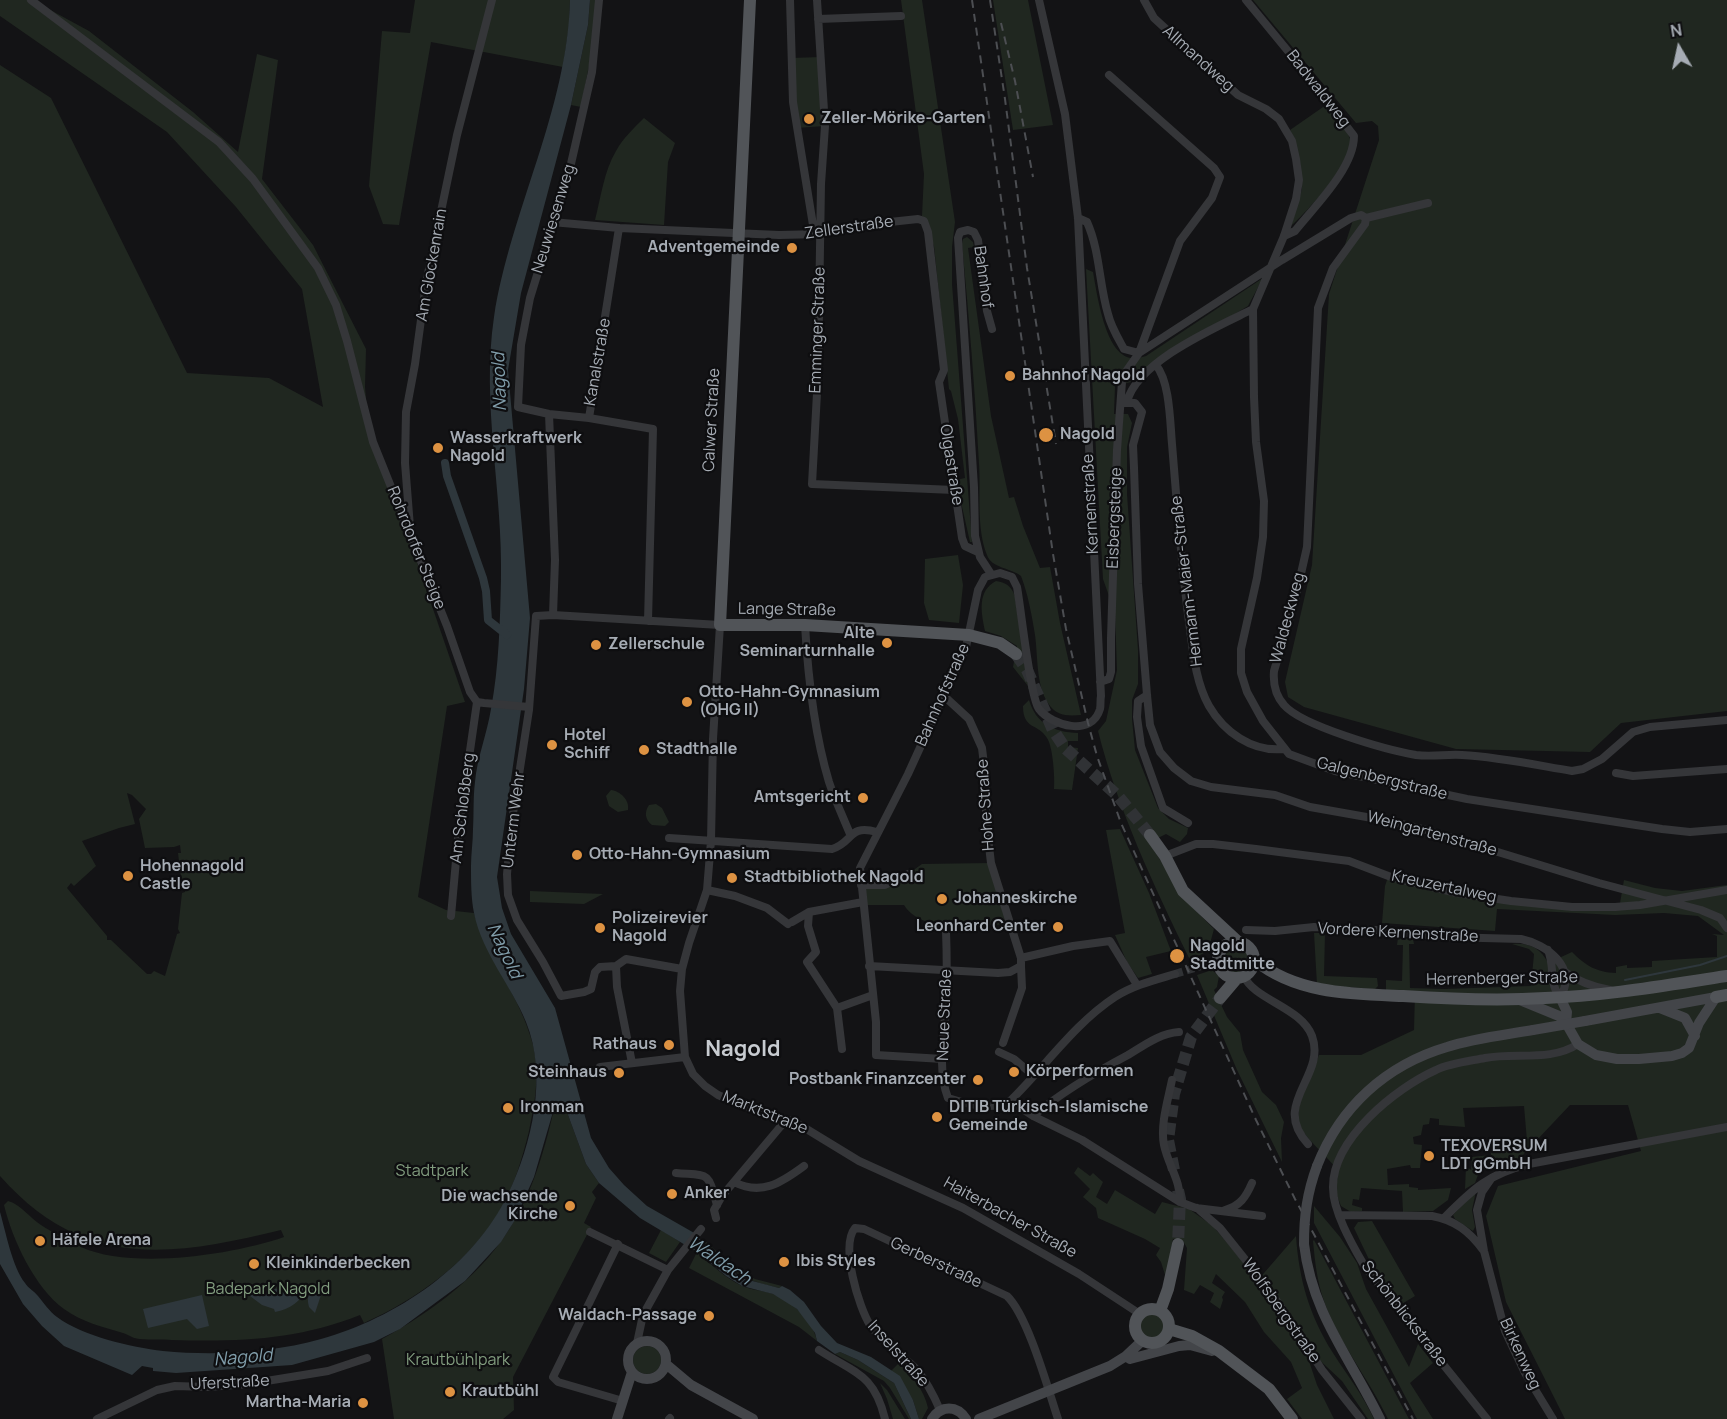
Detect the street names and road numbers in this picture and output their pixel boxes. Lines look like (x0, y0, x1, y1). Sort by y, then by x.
street label: Allmandweg (1158, 22, 1238, 96)
street label: Badwaldweg (1282, 47, 1354, 131)
street label: Neuwiesenweg (528, 162, 580, 276)
street label: Am Glockenrain (413, 207, 451, 323)
street label: Zellerstraße (803, 212, 895, 244)
street label: Bahnhof (969, 245, 997, 309)
street label: Emminger Straße (806, 266, 830, 394)
street label: Kanalstraße (581, 317, 615, 407)
street label: Calwer Straße (700, 368, 724, 472)
street label: Olgastraße (935, 423, 967, 507)
street label: Kernenstraße (1079, 454, 1103, 554)
street label: Eisbergsteige (1104, 467, 1126, 569)
street label: Rohrdorfer Steige (383, 484, 449, 612)
street label: Hermann-Maier-Straße (1167, 495, 1207, 667)
street label: Waldeckweg (1267, 570, 1309, 666)
street label: Lange Straße (738, 600, 836, 620)
street label: Bahnhofstraße (912, 641, 974, 749)
street label: Am Schloßberg (447, 752, 479, 864)
street label: Galgenbergstraße (1315, 753, 1449, 805)
street label: Hohe Straße (973, 758, 999, 852)
street label: Unterm Wehr (499, 771, 529, 869)
street label: Weingartenstraße (1365, 807, 1499, 861)
street label: Kreuzertalweg (1390, 867, 1498, 907)
street label: Vordere Kernenstraße (1317, 919, 1479, 947)
street label: Herrenberger Straße (1426, 968, 1578, 990)
street label: Neue Straße (934, 969, 956, 1061)
street label: Marktstraße (719, 1087, 811, 1139)
street label: Haiterbacher Straße (940, 1173, 1080, 1263)
street label: Gerberstraße (887, 1233, 985, 1293)
street label: Wolfsbergstraße (1238, 1255, 1324, 1367)
street label: Schönblickstraße (1357, 1257, 1451, 1371)
street label: Birkenweg (1495, 1315, 1545, 1393)
street label: Inselstraße (863, 1317, 933, 1391)
street label: Uferstraße (190, 1371, 270, 1395)

